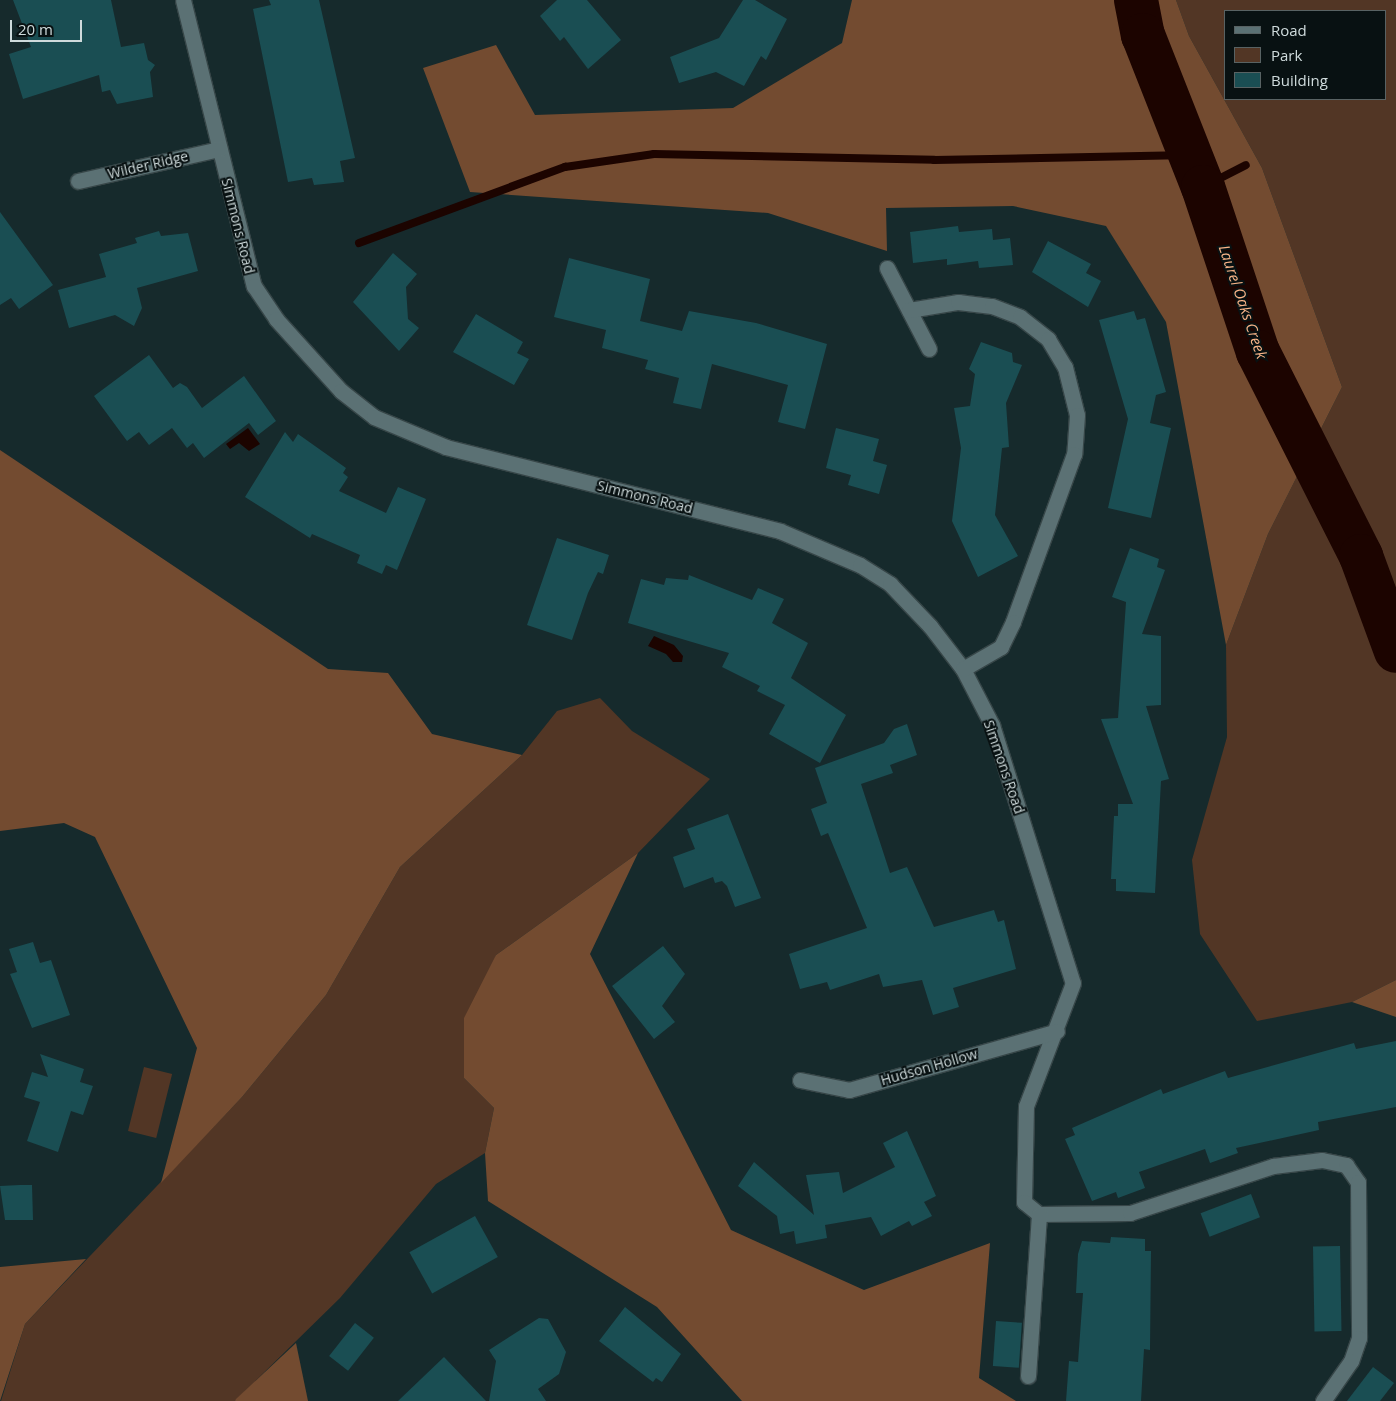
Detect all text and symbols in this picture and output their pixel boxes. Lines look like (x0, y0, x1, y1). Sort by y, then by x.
scale bar (12, 10, 85, 42)
legend (1224, 10, 1386, 100)
text: 20 m (18, 19, 53, 39)
text: Road (1271, 20, 1307, 40)
text: Park (1271, 45, 1302, 65)
text: Building (1271, 70, 1328, 90)
street label: Wilder Ridge (106, 148, 190, 182)
street label: Simmons Road (218, 176, 258, 276)
water label: Laurel Oaks Creek (1215, 243, 1271, 361)
street label: Simmons Road (595, 477, 695, 517)
street label: Simmons Road (980, 718, 1028, 816)
street label: Hudson Hollow (879, 1045, 979, 1089)

